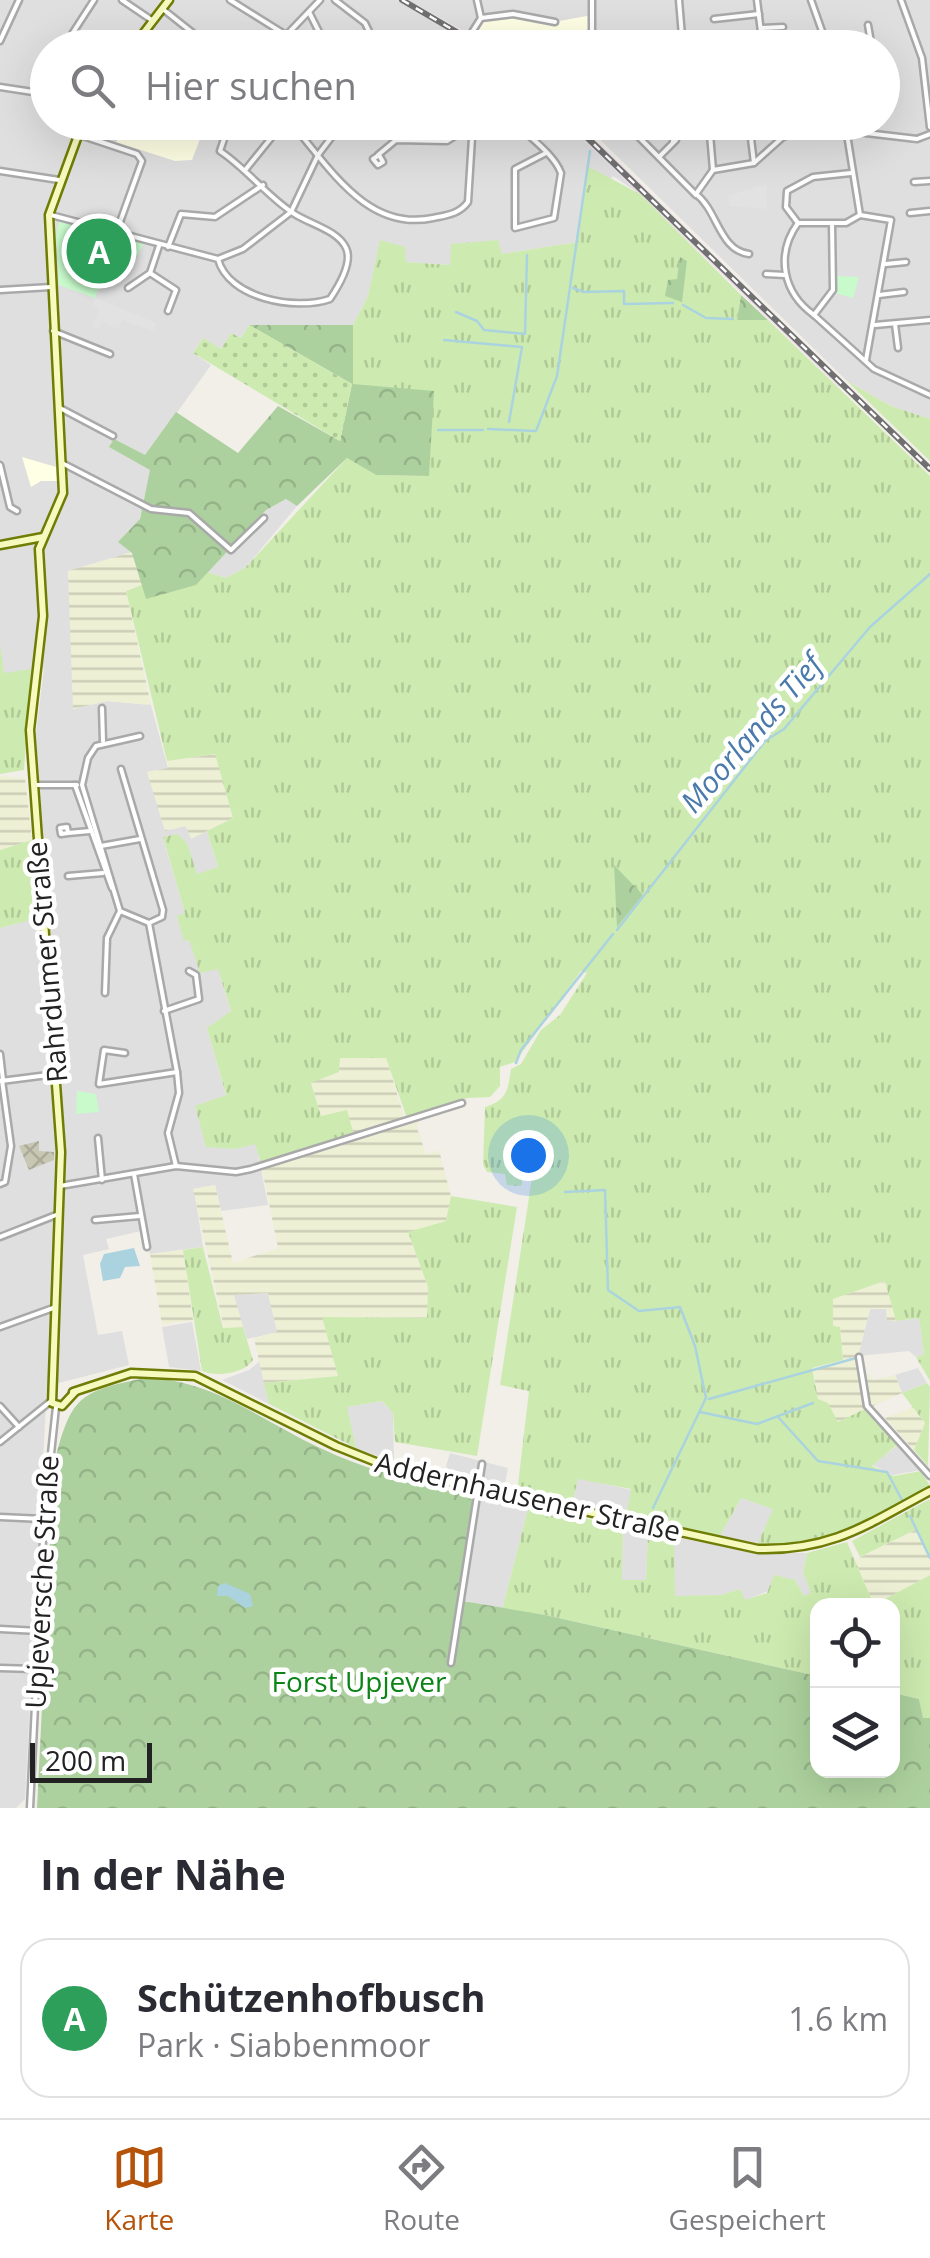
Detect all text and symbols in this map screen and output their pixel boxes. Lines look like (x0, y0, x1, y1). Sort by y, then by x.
search box (30, 30, 900, 140)
icon: search (65, 58, 120, 113)
text: Hier suchen (145, 59, 357, 111)
pin: A (66, 214, 132, 288)
water label: Moorlands Tief (671, 642, 834, 821)
street label: Rahrdumer Straße (17, 840, 75, 1084)
your location (503, 1130, 554, 1181)
street label: Addernhausener Straße (372, 1442, 685, 1550)
street label: Upjeversche Straße (15, 1454, 67, 1710)
map controls (810, 1598, 900, 1778)
button: locate (810, 1598, 900, 1688)
park label: Forst Upjever (272, 1662, 447, 1700)
button: layers (810, 1688, 900, 1778)
scale bar (30, 1738, 152, 1782)
text: 200 m (45, 1741, 126, 1779)
text: In der Nähe (40, 1845, 286, 1902)
text: Schützenhofbusch (137, 1971, 486, 2023)
text: A (63, 1997, 86, 2040)
text: 1.6 km (788, 1997, 888, 2040)
text: Park · Siabbenmoor (137, 2023, 430, 2066)
tab: Karte (104, 2140, 174, 2238)
tab: Route (383, 2140, 460, 2238)
tab: Gespeichert (669, 2140, 826, 2238)

